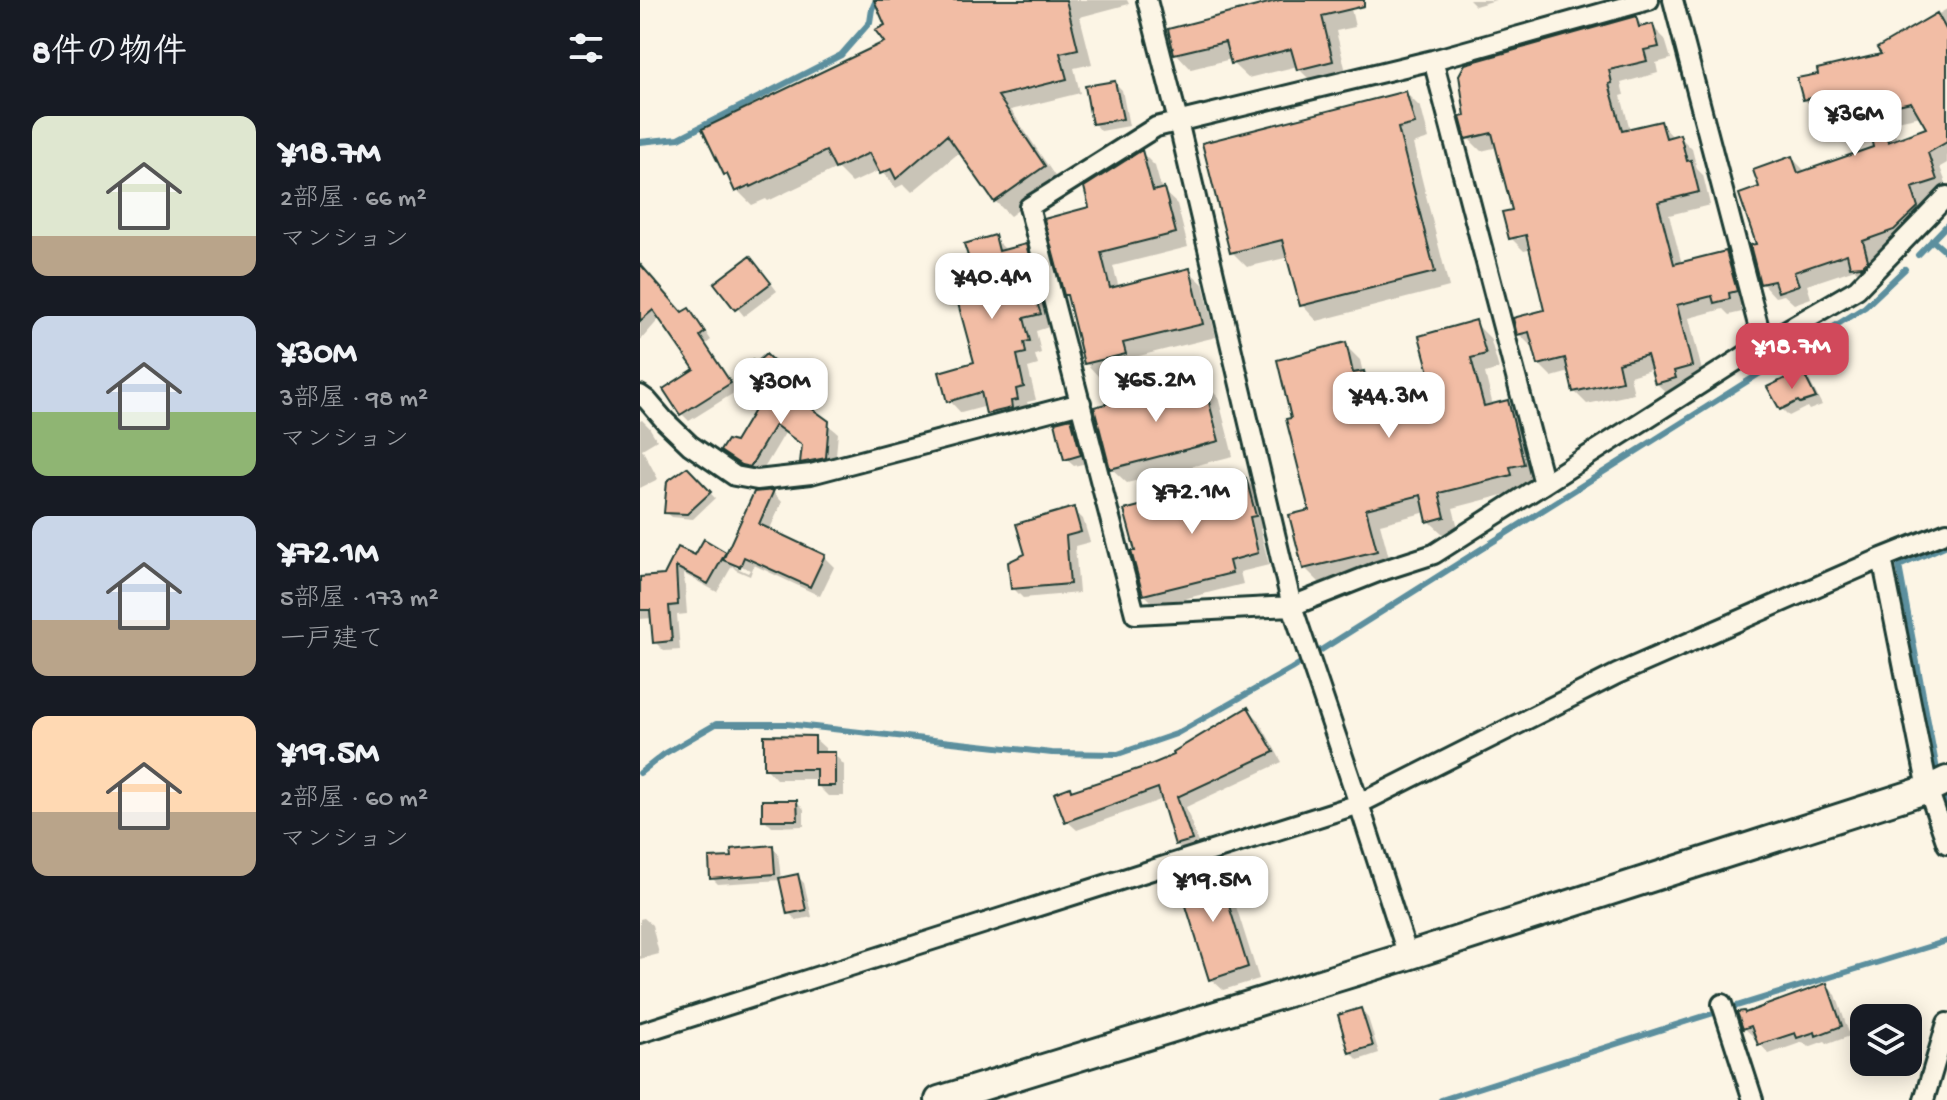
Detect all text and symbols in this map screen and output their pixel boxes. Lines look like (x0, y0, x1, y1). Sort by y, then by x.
icon: filters (564, 26, 608, 70)
text: 8件の物件 (32, 35, 187, 75)
pin: ¥36M (1808, 90, 1902, 158)
text: ¥36M (1827, 100, 1883, 131)
text: ¥18.7M (280, 135, 380, 175)
icon: home (96, 148, 192, 244)
text: 2部屋 · 66 m² (280, 185, 427, 216)
text: マンション (280, 226, 409, 257)
pin: ¥40.4M (927, 253, 1057, 321)
text: ¥40.4M (953, 263, 1031, 294)
pin: ¥18.7M (1727, 323, 1857, 391)
text: ¥18.7M (1754, 333, 1830, 364)
text: ¥30M (280, 335, 356, 375)
icon: home (96, 348, 192, 444)
pin: ¥65.2M (1091, 356, 1221, 424)
pin: ¥30M (734, 358, 828, 426)
text: ¥65.2M (1117, 366, 1195, 397)
text: ¥30M (752, 368, 810, 399)
pin: ¥44.3M (1324, 372, 1454, 440)
text: ¥44.3M (1351, 382, 1427, 413)
text: 3部屋 · 98 m² (280, 385, 428, 416)
text: マンション (280, 426, 409, 457)
pin: ¥72.1M (1127, 468, 1257, 536)
text: ¥72.1M (1154, 478, 1230, 509)
text: ¥72.1M (280, 535, 378, 575)
icon: home (96, 548, 192, 644)
text: 5部屋 · 173 m² (280, 585, 439, 616)
text: 一戸建て (280, 626, 384, 657)
text: ¥19.5M (280, 735, 379, 775)
icon: home (96, 748, 192, 844)
text: 2部屋 · 60 m² (280, 785, 428, 816)
text: マンション (280, 826, 409, 857)
pin: ¥19.5M (1148, 856, 1278, 924)
text: ¥19.5M (1175, 866, 1251, 897)
map controls (1850, 1004, 1922, 1076)
button: layers (1850, 1004, 1922, 1076)

